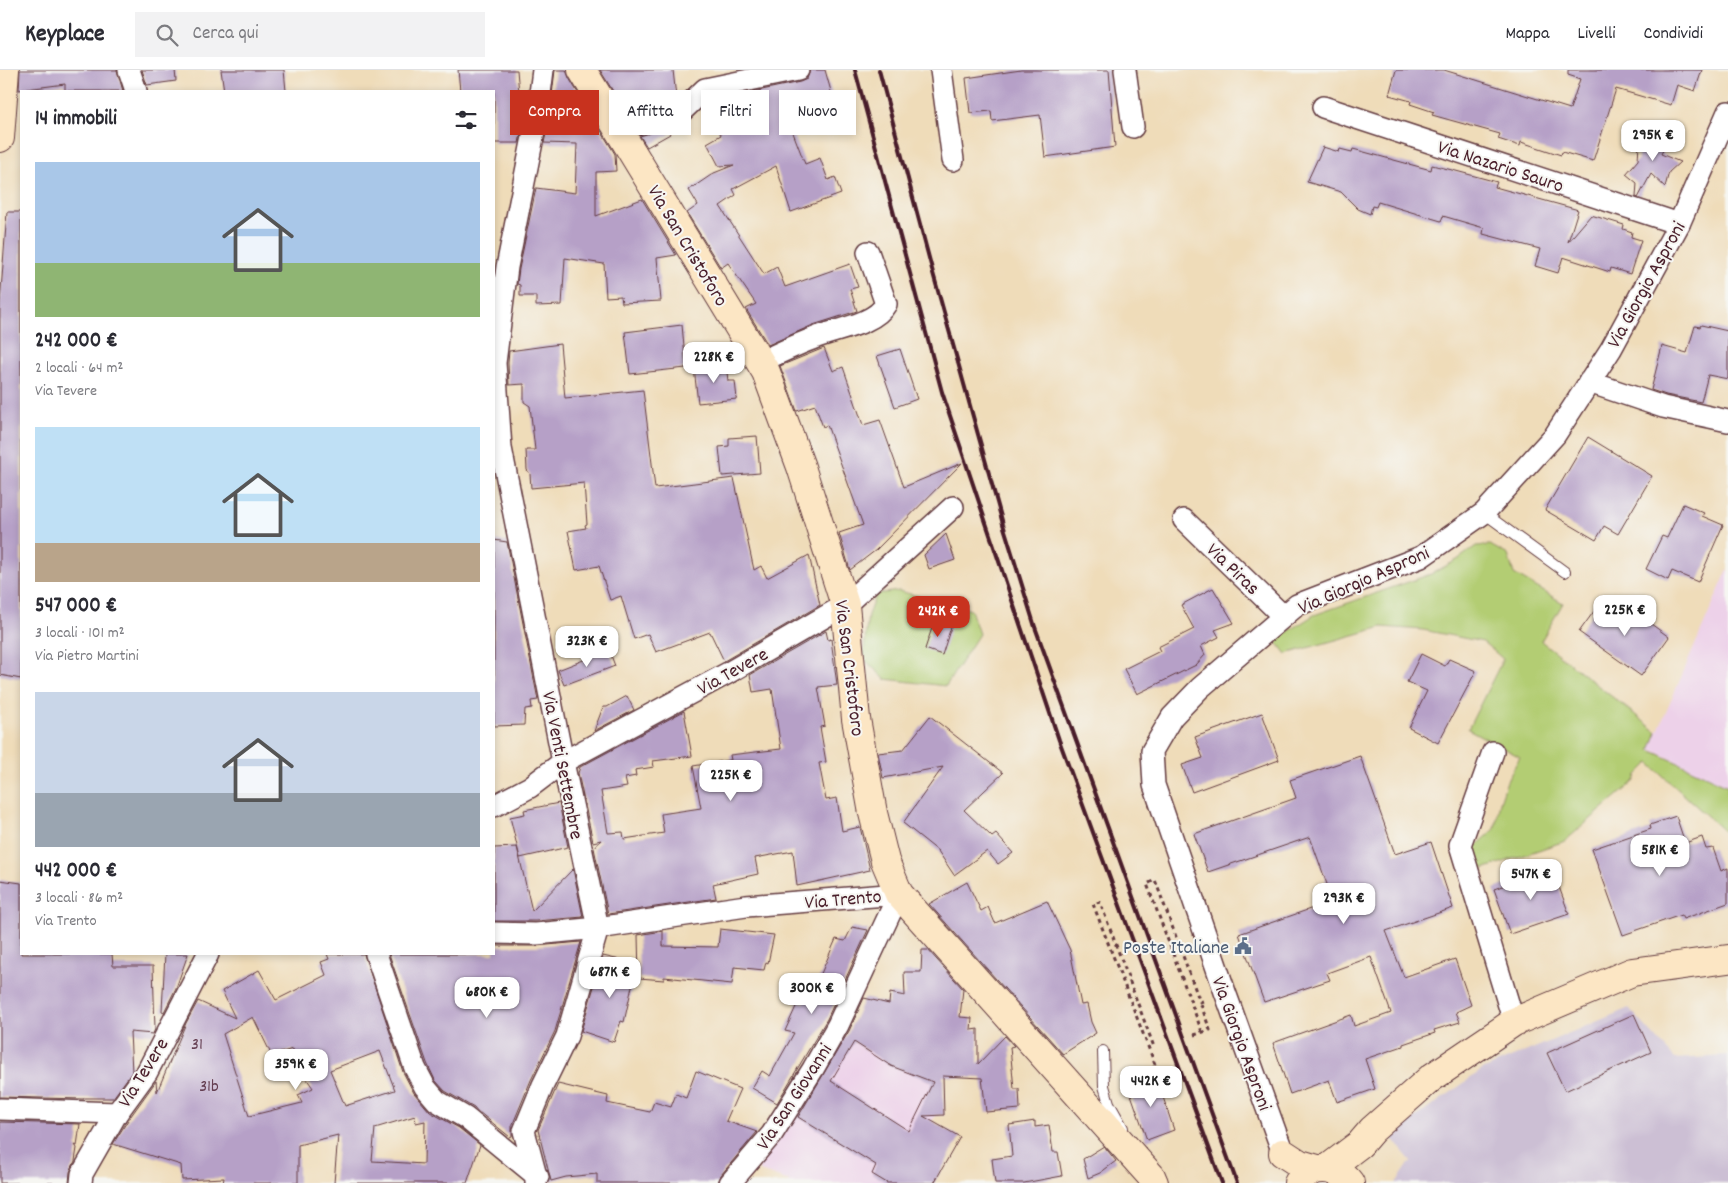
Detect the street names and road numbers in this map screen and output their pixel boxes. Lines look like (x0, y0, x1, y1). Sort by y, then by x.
street label: Via Nazario Sauro (1433, 134, 1567, 201)
street label: Via San Cristoforo (639, 181, 734, 313)
street label: Via Giorgio Asproni (1601, 217, 1694, 354)
street label: Via Piras (1199, 537, 1265, 603)
street label: Via Giorgio Asproni (1294, 540, 1435, 623)
street label: Via San Cristoforo (826, 599, 870, 738)
street label: Via Tevere (693, 642, 774, 704)
street label: Via Venti Settembre (533, 689, 589, 842)
street label: Via Trento (804, 884, 883, 918)
street label: Via Giorgio Asproni (1203, 973, 1278, 1115)
street label: Via Tevere (112, 1033, 177, 1114)
street label: Via San Giovanni (751, 1039, 841, 1156)

